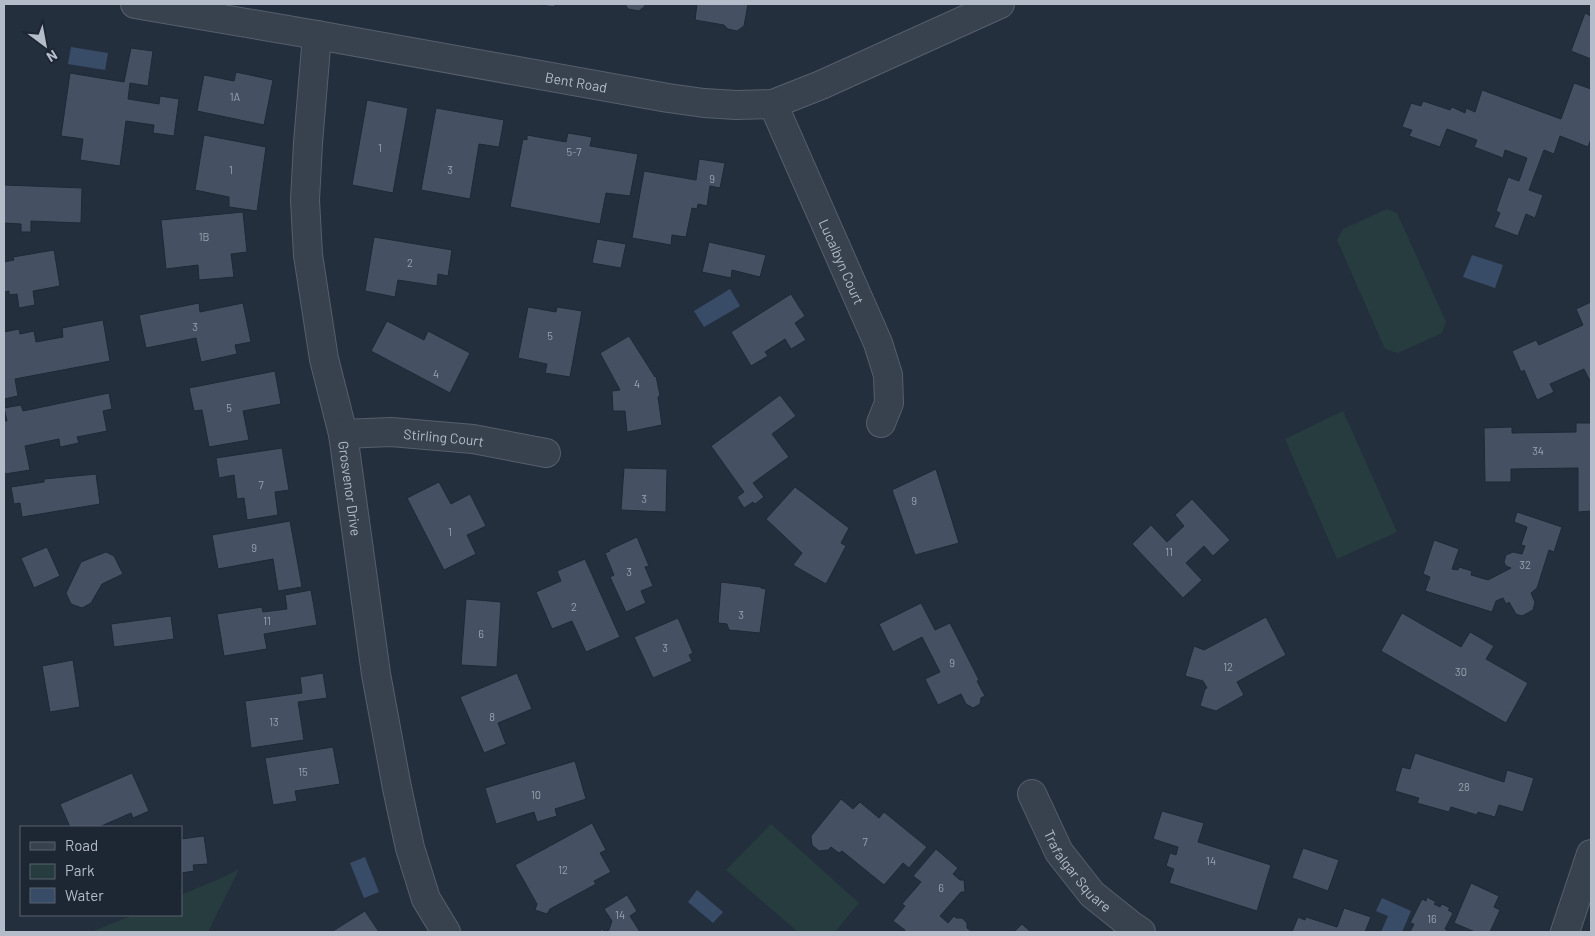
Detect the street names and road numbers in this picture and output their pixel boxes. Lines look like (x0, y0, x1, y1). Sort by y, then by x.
street label: Bent Road (544, 68, 609, 95)
street label: Lucalbyn Court (816, 216, 868, 307)
street label: Stirling Court (403, 425, 485, 449)
street label: Grosvenor Drive (336, 440, 365, 537)
street label: Trafalgar Square (1041, 827, 1115, 915)

